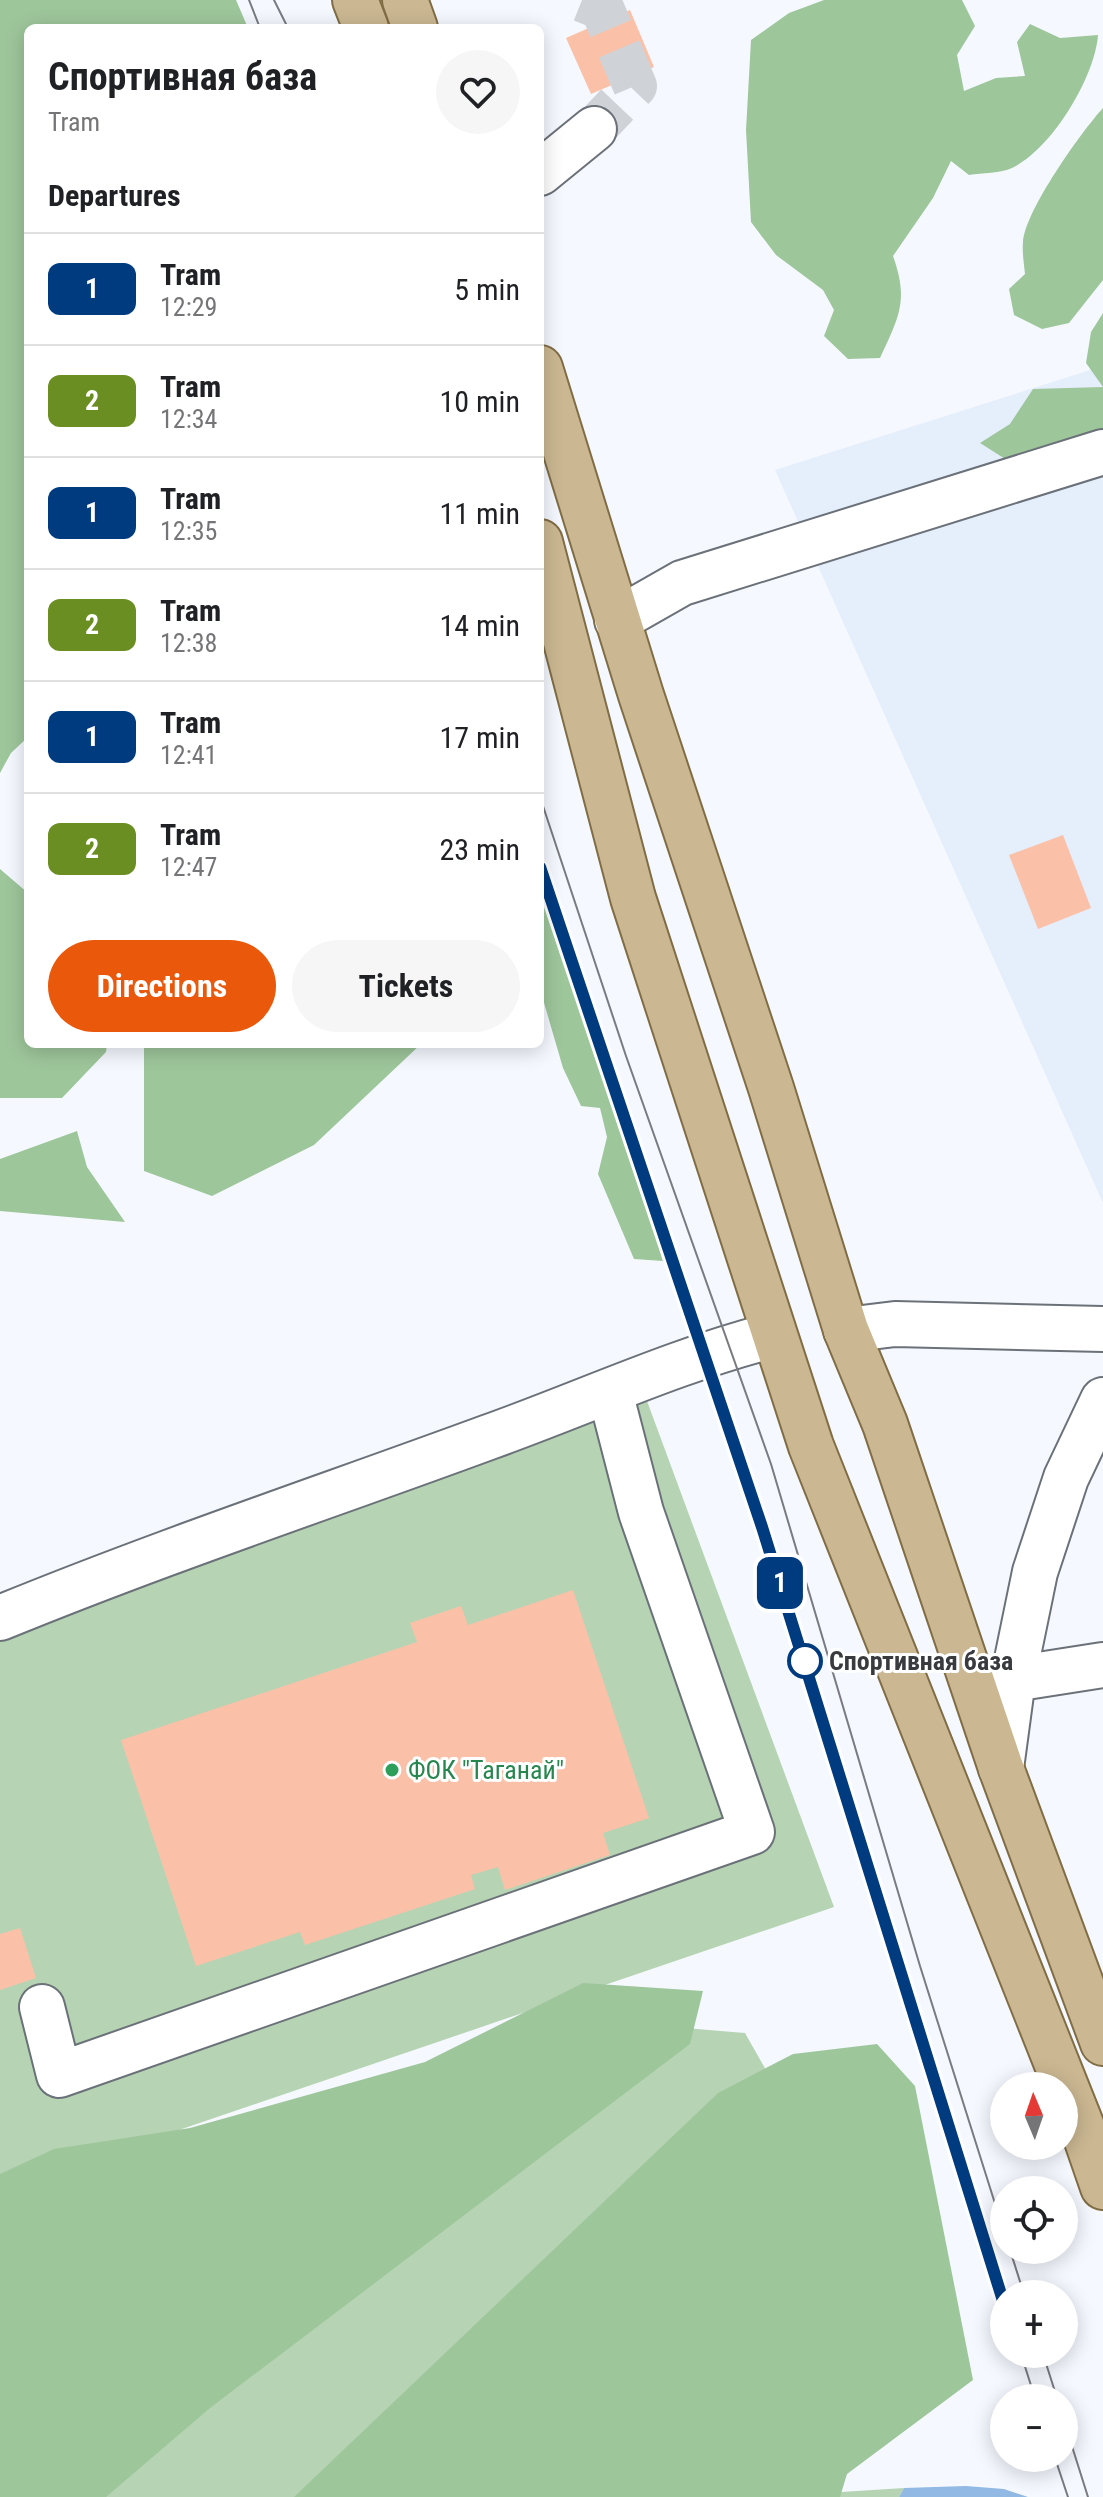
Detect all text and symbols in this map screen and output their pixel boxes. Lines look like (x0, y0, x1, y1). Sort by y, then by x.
button: heart (436, 50, 520, 134)
text: Спортивная база (48, 55, 317, 99)
text: Tram (48, 107, 100, 137)
text: Departures (48, 178, 181, 213)
text: Tram (160, 257, 221, 292)
text: 1 (85, 272, 99, 305)
text: 5 min (454, 272, 520, 307)
text: 12:29 (160, 292, 217, 322)
text: Tram (160, 369, 221, 404)
text: 2 (85, 384, 99, 417)
text: 10 min (439, 384, 520, 419)
text: 12:34 (160, 404, 217, 434)
text: Tram (160, 481, 221, 516)
text: 1 (85, 496, 99, 529)
text: 11 min (439, 496, 520, 531)
text: 12:35 (160, 516, 217, 546)
text: Tram (160, 593, 221, 628)
text: 2 (85, 608, 99, 641)
text: 14 min (439, 608, 520, 643)
text: 12:38 (160, 628, 217, 658)
text: Tram (160, 705, 221, 740)
text: 1 (85, 720, 99, 753)
text: 17 min (439, 720, 520, 755)
text: 12:41 (160, 740, 217, 770)
text: Tram (160, 817, 221, 852)
text: 2 (85, 832, 99, 865)
text: 23 min (439, 832, 520, 867)
text: 12:47 (160, 852, 217, 882)
button: Directions (48, 940, 276, 1032)
button: Tickets (292, 940, 520, 1032)
line badge: 1 (754, 1557, 806, 1609)
text: 1 (773, 1566, 787, 1599)
marker: Спортивная база (788, 1644, 822, 1678)
place label: Спортивная база (829, 1646, 1013, 1676)
place label: ФОК "Таганай" (408, 1755, 564, 1785)
marker: ФОК "Таганай" (383, 1761, 401, 1779)
north arrow (990, 2072, 1078, 2160)
map controls (990, 2072, 1078, 2472)
button: locate (990, 2176, 1078, 2264)
button: + (990, 2280, 1078, 2368)
button: − (990, 2384, 1078, 2472)

